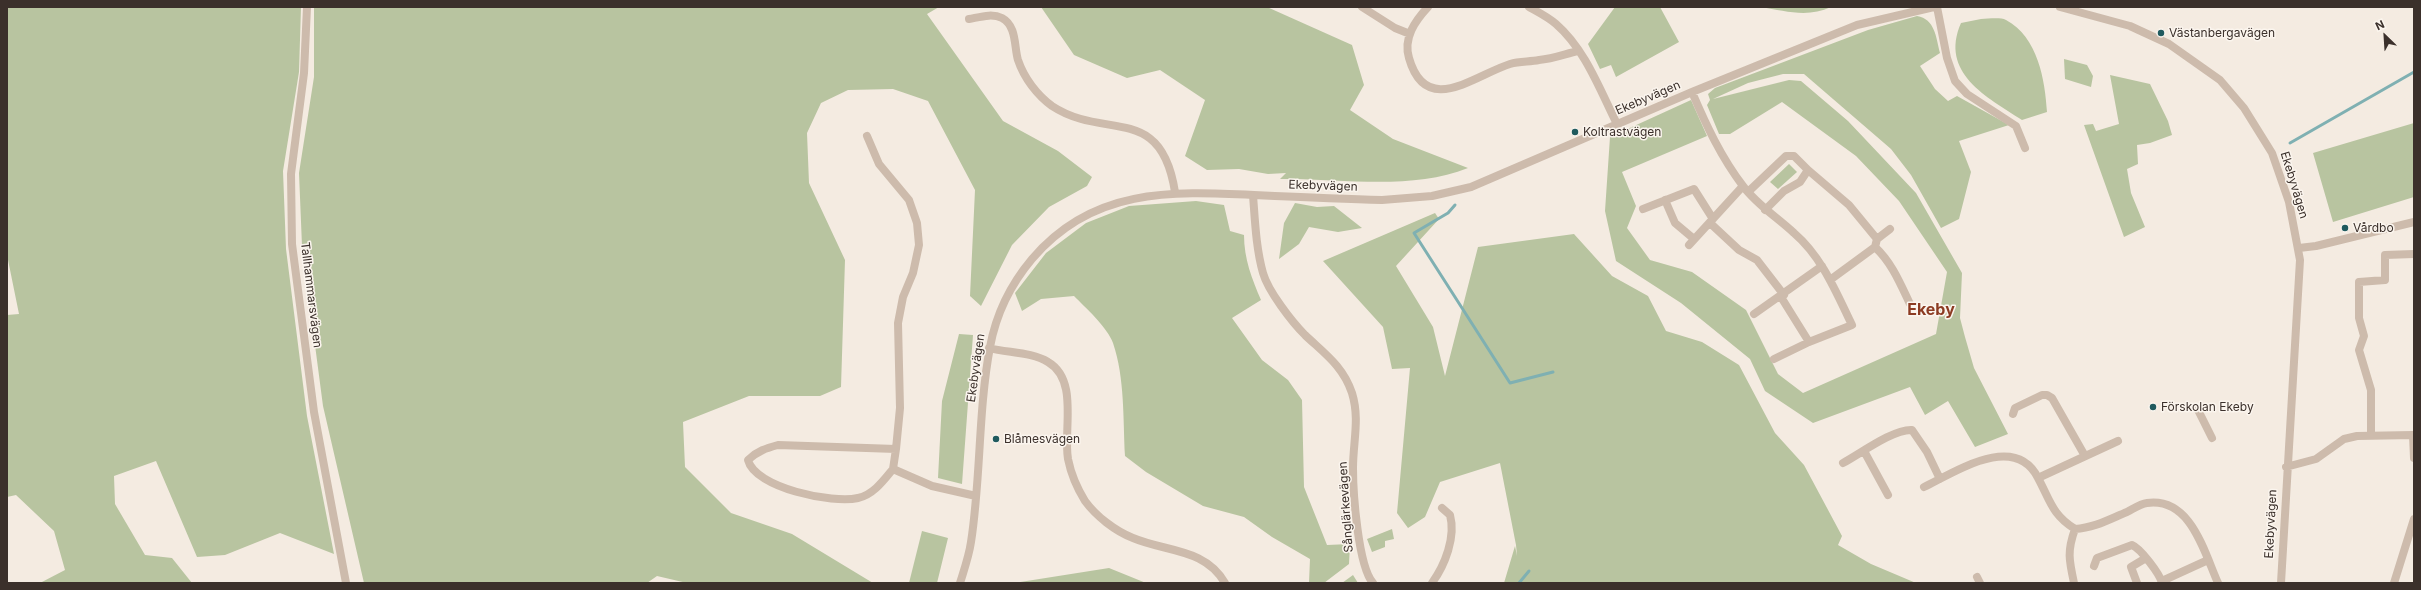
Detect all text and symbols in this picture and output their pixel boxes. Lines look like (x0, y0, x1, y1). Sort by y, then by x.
north arrow (2365, 16, 2405, 56)
text: N (2373, 17, 2387, 33)
place label: Västanbergavägen (2169, 26, 2275, 40)
marker: Västanbergavägen (2156, 28, 2166, 38)
street label: Ekebyvägen (1613, 78, 1683, 118)
place label: Koltrastvägen (1583, 125, 1661, 139)
marker: Koltrastvägen (1570, 127, 1580, 137)
street label: Ekebyvägen (2277, 150, 2311, 220)
street label: Ekebyvägen (1288, 178, 1358, 194)
place label: Vårdbo (2353, 221, 2394, 235)
marker: Vårdbo (2340, 223, 2350, 233)
street label: Tallhammarsvägen (297, 241, 325, 349)
district label: Ekeby (1907, 300, 1955, 320)
street label: Ekebyvägen (964, 333, 988, 403)
place label: Förskolan Ekeby (2161, 400, 2254, 414)
marker: Förskolan Ekeby (2148, 402, 2158, 412)
place label: Blåmesvägen (1004, 432, 1080, 446)
marker: Blåmesvägen (991, 434, 1001, 444)
street label: Sånglärkevägen (1336, 461, 1356, 553)
street label: Ekebyvägen (2262, 489, 2280, 559)

